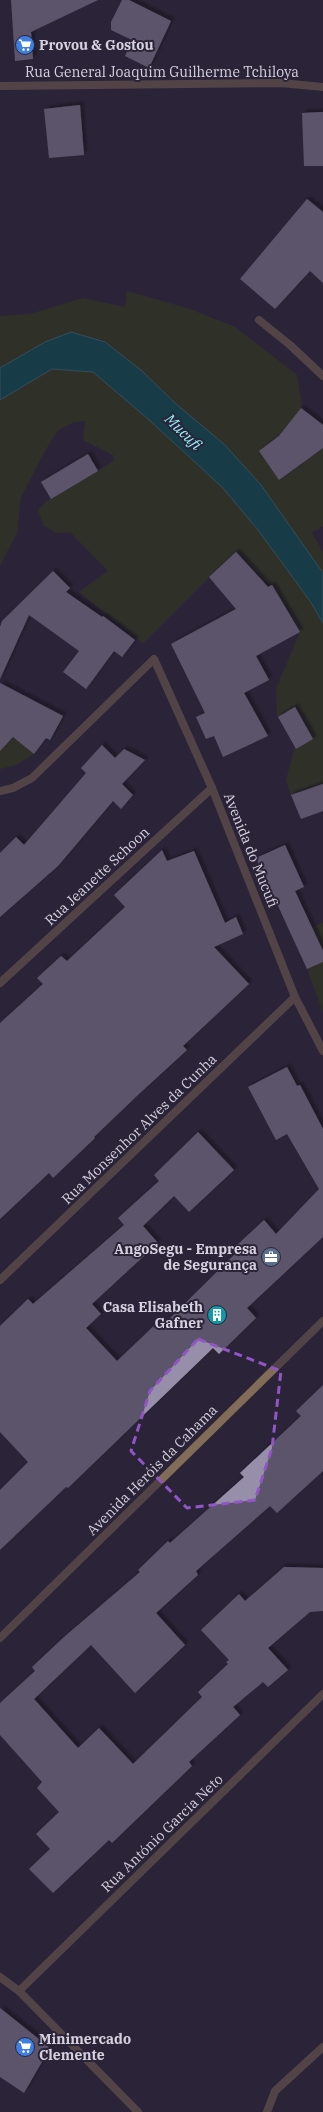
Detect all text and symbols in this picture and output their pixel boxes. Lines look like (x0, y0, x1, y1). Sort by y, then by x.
supermarket icon: Provou & Gostou (14, 34, 36, 56)
place label: Provou & Gostou (39, 36, 154, 54)
street label: Rua General Joaquim Guilherme Tchiloya (25, 63, 299, 81)
water label: Mucufi (160, 409, 206, 454)
street label: Avenida do Mucufi (220, 790, 282, 910)
street label: Rua Jeanette Schoon (41, 823, 153, 929)
street label: Rua Monsenhor Alves da Cunha (58, 1050, 220, 1208)
place label: AngoSegu - Empresa de Segurança (114, 1240, 257, 1274)
office icon: AngoSegu - Empresa de Segurança (260, 1246, 282, 1268)
place label: Casa Elisabeth Gafner (103, 1298, 203, 1332)
building icon: Casa Elisabeth Gafner (206, 1304, 228, 1326)
street label: Avenida Heróis da Cahama (83, 1401, 221, 1539)
street label: Rua António Garcia Neto (97, 1770, 227, 1896)
place label: Minimercado Clemente (39, 2030, 131, 2064)
supermarket icon: Minimercado Clemente (14, 2036, 36, 2058)

